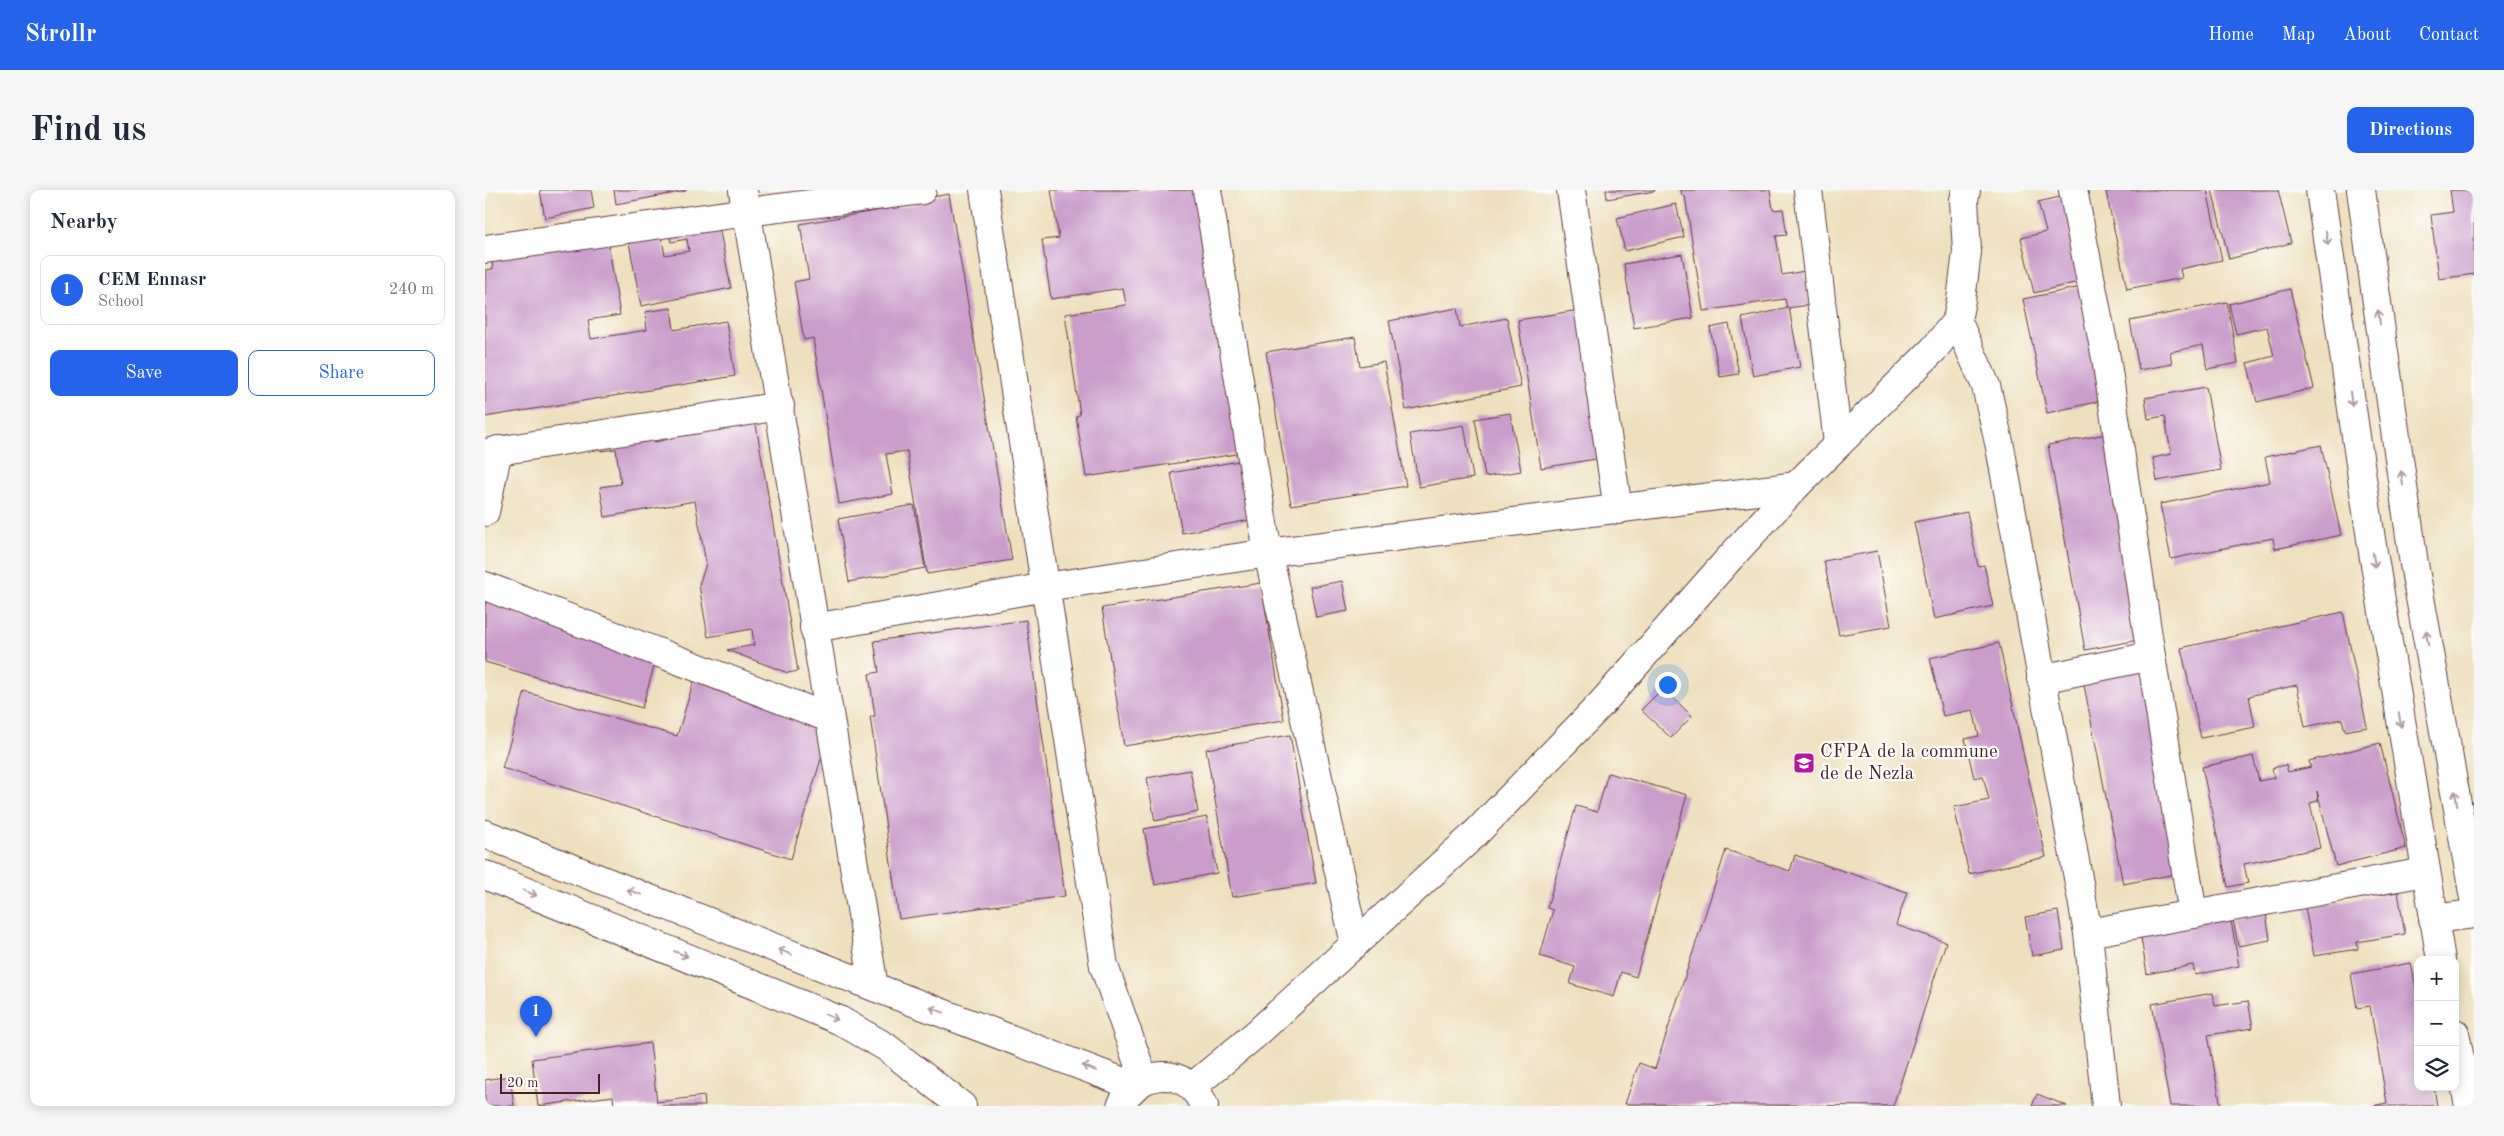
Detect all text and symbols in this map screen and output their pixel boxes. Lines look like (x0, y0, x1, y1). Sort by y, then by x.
text: Strollr (25, 23, 96, 47)
text: Home (2208, 26, 2254, 44)
text: Map (2282, 26, 2315, 44)
text: About (2343, 26, 2391, 44)
text: Contact (2419, 26, 2479, 44)
button: Directions (2347, 107, 2474, 153)
text: Find us (30, 113, 146, 148)
text: Nearby (50, 212, 118, 233)
one-way arrow (2322, 230, 2332, 246)
text: CEM Ennasr (98, 271, 206, 290)
text: 1 (62, 282, 72, 298)
text: 240 m (389, 282, 434, 298)
text: School (98, 294, 144, 310)
one-way arrow (2374, 309, 2384, 325)
button: Save (50, 350, 238, 396)
button: Share (248, 350, 435, 396)
one-way arrow (2346, 391, 2356, 407)
one-way arrow (2396, 470, 2406, 486)
one-way arrow (2370, 551, 2380, 567)
one-way arrow (2422, 630, 2432, 646)
your location (1655, 672, 1681, 698)
one-way arrow (2396, 712, 2406, 728)
place label: CFPA de la commune de de Nezla (1820, 743, 1998, 784)
school or university icon: CFPA de la commune de de Nezla (1792, 751, 1816, 775)
one-way arrow (2451, 790, 2461, 806)
one-way arrow (627, 887, 642, 896)
one-way arrow (522, 889, 537, 898)
one-way arrow (778, 946, 793, 956)
one-way arrow (673, 950, 688, 959)
map controls (2414, 956, 2459, 1091)
button: + (2414, 956, 2459, 1001)
pin: 1 (520, 996, 552, 1037)
button: − (2414, 1001, 2459, 1046)
one-way arrow (930, 1005, 945, 1014)
one-way arrow (823, 1012, 838, 1022)
button: layers (2414, 1046, 2459, 1091)
one-way arrow (1081, 1063, 1096, 1072)
scale bar (500, 1071, 600, 1094)
text: 20 m (507, 1076, 538, 1090)

